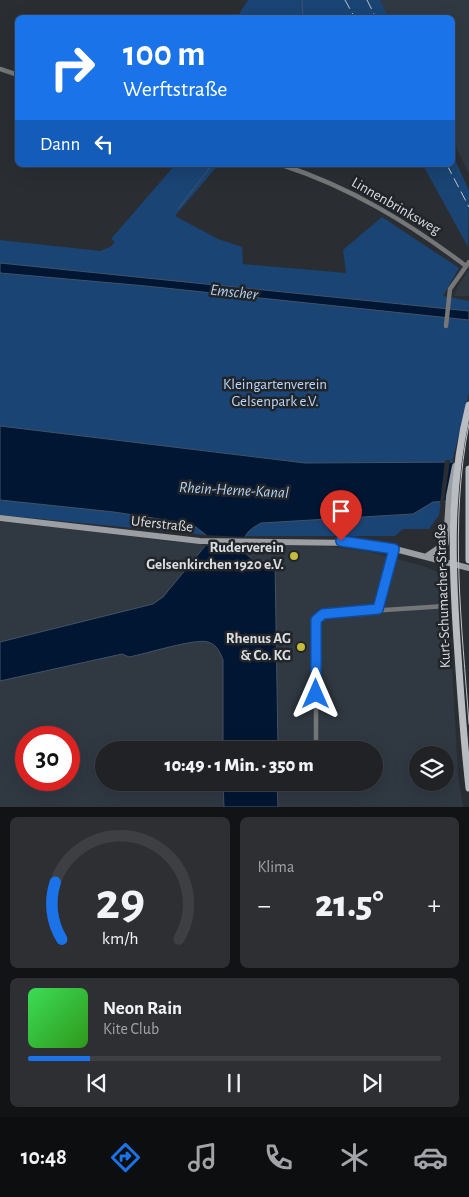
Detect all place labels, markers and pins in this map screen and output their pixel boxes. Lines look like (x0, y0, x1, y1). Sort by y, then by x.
pin (320, 490, 362, 541)
place label: Ruderverein Gelsenkirchen 1920 e.V. (146, 540, 284, 572)
marker: Ruderverein Gelsenkirchen 1920 e.V. (288, 550, 300, 562)
place label: Rhenus AG & Co. KG (226, 631, 291, 663)
marker: Rhenus AG & Co. KG (295, 641, 307, 653)

